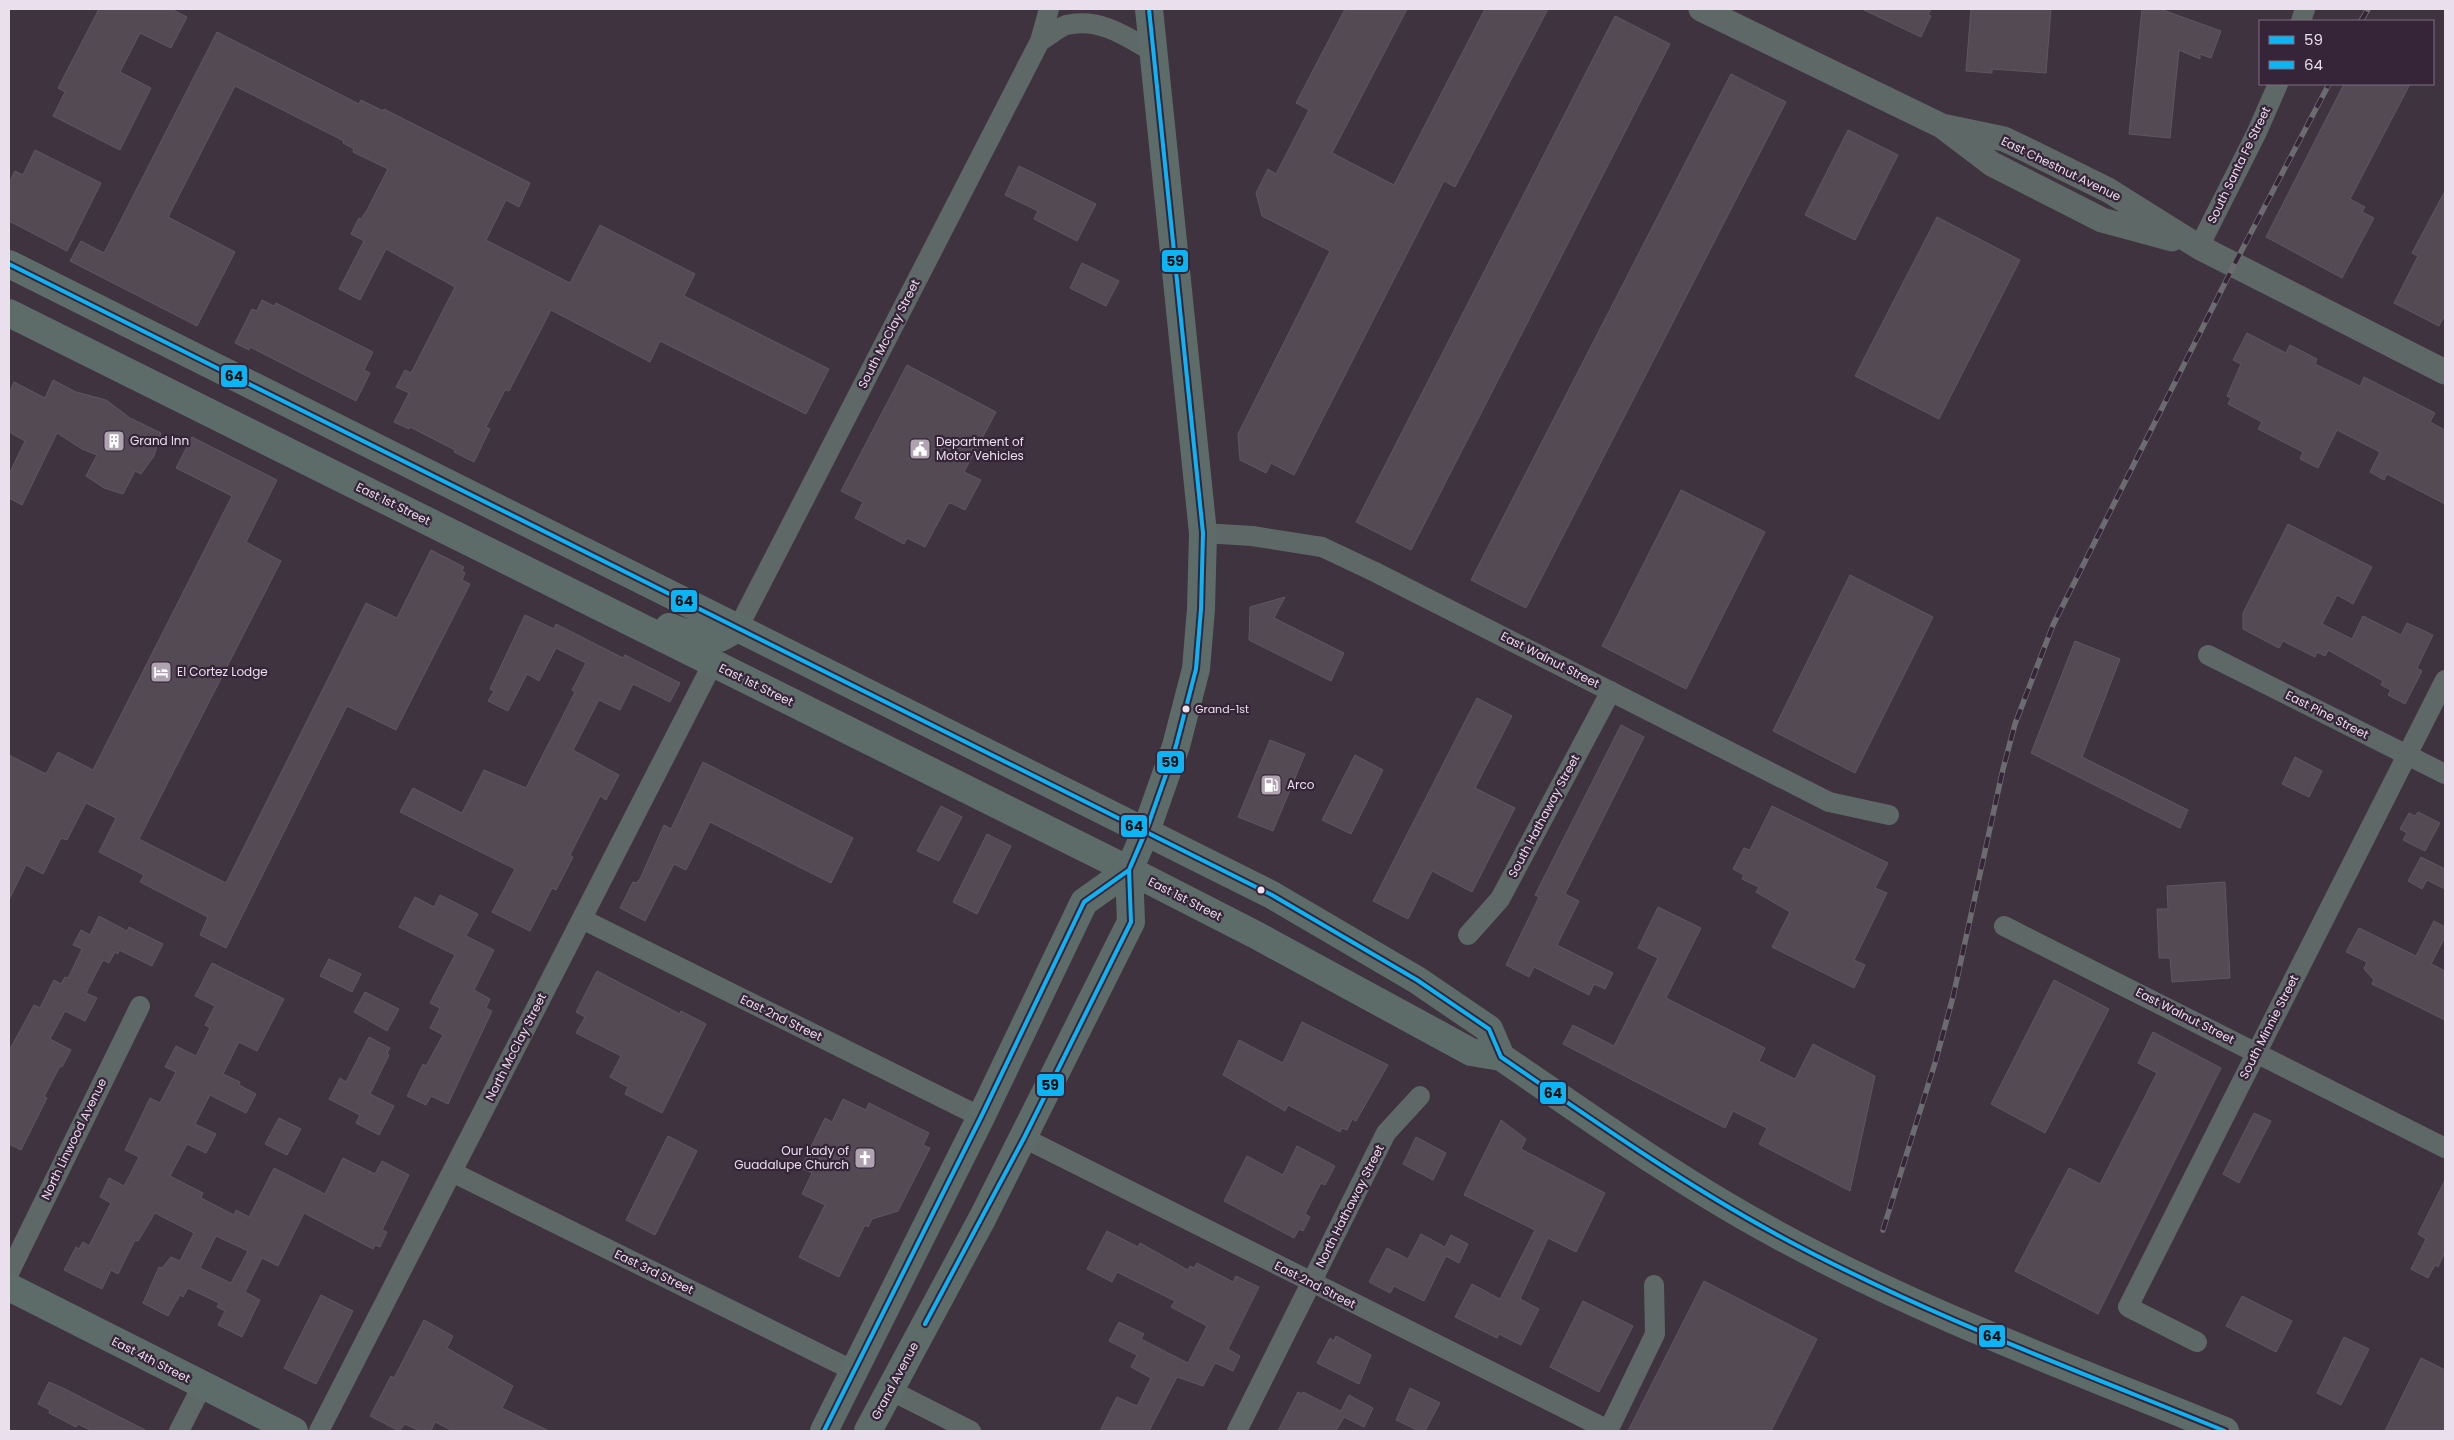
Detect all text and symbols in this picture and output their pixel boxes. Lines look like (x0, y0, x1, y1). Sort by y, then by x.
legend (2259, 20, 2434, 85)
text: 59 (2304, 29, 2323, 50)
text: 64 (2304, 54, 2323, 75)
street label: South Santa Fe Street (2203, 104, 2274, 226)
street label: East Chestnut Avenue (1999, 132, 2124, 205)
line badge: 59 (1161, 249, 1189, 273)
text: 59 (1166, 251, 1184, 271)
street label: South McClay Street (854, 276, 924, 391)
line badge: 64 (220, 364, 248, 388)
text: 64 (225, 366, 243, 386)
building icon: Grand Inn (102, 429, 126, 453)
place label: Grand Inn (130, 432, 189, 449)
place label: Department of Motor Vehicles (936, 433, 1024, 464)
public building icon: Department of Motor Vehicles (908, 437, 932, 461)
street label: East 1st Street (353, 478, 433, 529)
line badge: 64 (670, 589, 698, 613)
text: 64 (675, 591, 693, 611)
street label: East Walnut Street (1498, 627, 1603, 692)
street label: East 1st Street (716, 659, 796, 710)
hotel icon: El Cortez Lodge (149, 660, 173, 684)
place label: El Cortez Lodge (177, 663, 268, 680)
street label: East Pine Street (2283, 686, 2372, 743)
place label: Grand-1st (1195, 701, 1249, 717)
marker: Grand-1st (1181, 704, 1191, 714)
line badge: 59 (1156, 750, 1185, 774)
street label: South Hathaway Street (1504, 751, 1583, 880)
text: 59 (1161, 752, 1179, 772)
fuel station icon: Arco (1259, 773, 1283, 797)
place label: Arco (1287, 776, 1315, 793)
line badge: 64 (1120, 814, 1148, 838)
text: 64 (1125, 816, 1143, 836)
street label: East 1st Street (1145, 873, 1225, 924)
unlabelled marker (1256, 885, 1266, 895)
street label: South Minnie Street (2235, 972, 2302, 1082)
street label: East Walnut Street (2133, 983, 2238, 1048)
street label: North McClay Street (481, 990, 550, 1104)
street label: East 2nd Street (737, 990, 825, 1045)
line badge: 59 (1036, 1073, 1065, 1097)
street label: North Linwood Avenue (37, 1075, 110, 1202)
text: 59 (1041, 1075, 1059, 1095)
line badge: 64 (1539, 1081, 1567, 1105)
text: 64 (1544, 1083, 1562, 1103)
place label: Our Lady of Guadalupe Church (734, 1142, 849, 1173)
street label: North Hathaway Street (1311, 1142, 1388, 1270)
church icon: Our Lady of Guadalupe Church (853, 1146, 877, 1170)
street label: East 3rd Street (612, 1245, 697, 1298)
street label: East 2nd Street (1272, 1257, 1359, 1312)
line badge: 64 (1978, 1324, 2006, 1348)
text: 64 (1983, 1326, 2001, 1346)
street label: East 4th Street (109, 1332, 193, 1387)
street label: Grand Avenue (867, 1339, 922, 1423)

